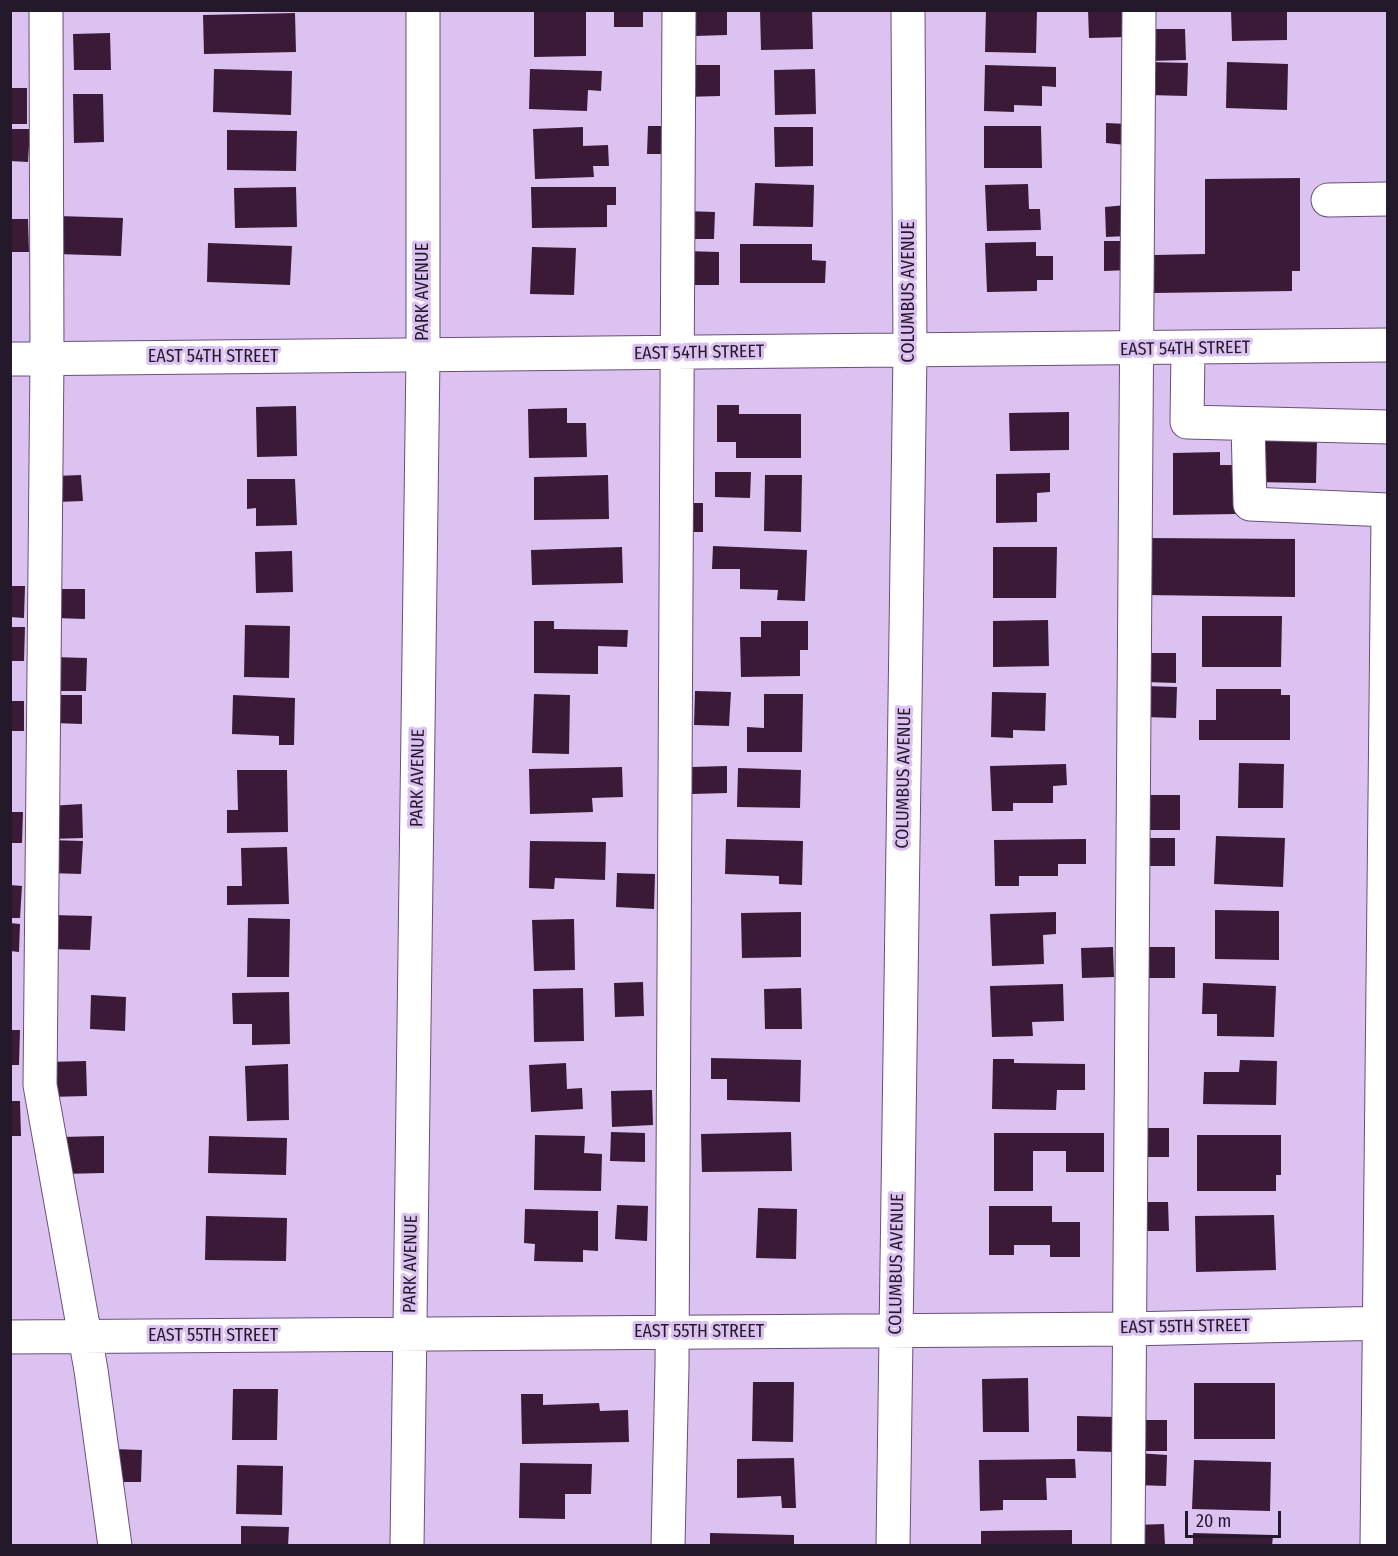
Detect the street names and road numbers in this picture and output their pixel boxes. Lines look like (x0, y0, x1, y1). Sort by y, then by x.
street label: COLUMBUS AVENUE (898, 221, 920, 363)
street label: PARK AVENUE (412, 243, 434, 341)
street label: EAST 54TH STREET (1120, 337, 1250, 361)
street label: EAST 54TH STREET (634, 341, 764, 365)
street label: EAST 54TH STREET (148, 346, 278, 368)
street label: COLUMBUS AVENUE (892, 707, 916, 849)
street label: PARK AVENUE (406, 729, 430, 827)
street label: COLUMBUS AVENUE (885, 1193, 909, 1335)
street label: PARK AVENUE (399, 1215, 423, 1313)
street label: EAST 55TH STREET (1120, 1315, 1250, 1339)
street label: EAST 55TH STREET (634, 1321, 764, 1343)
street label: EAST 55TH STREET (148, 1325, 278, 1347)

